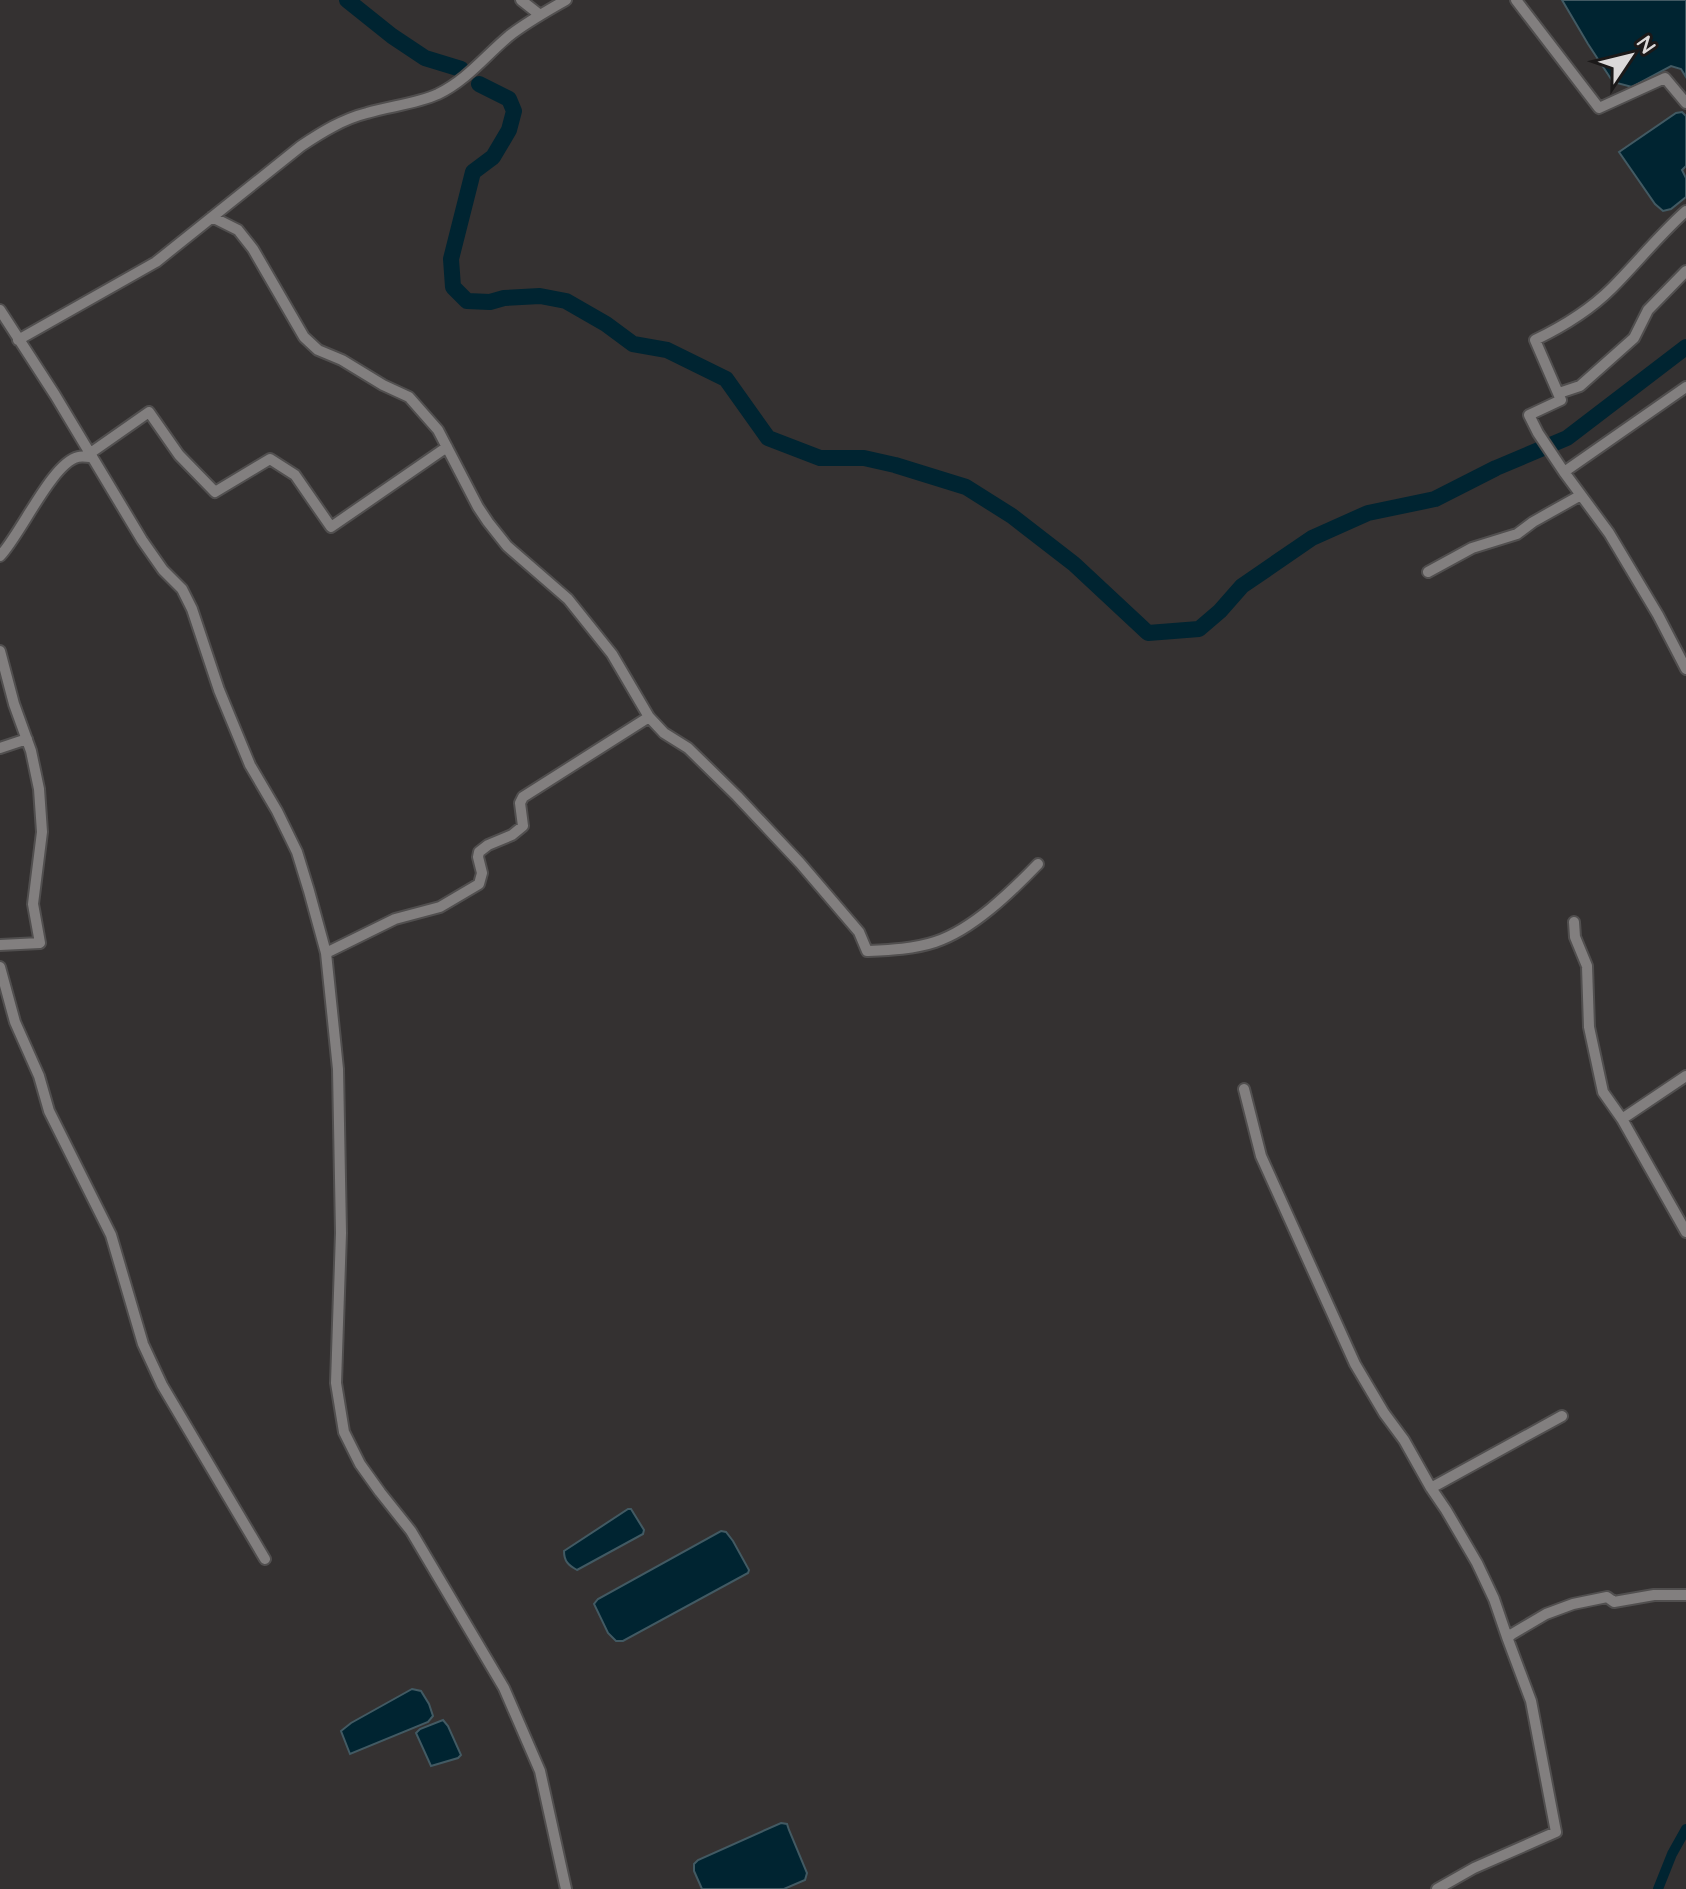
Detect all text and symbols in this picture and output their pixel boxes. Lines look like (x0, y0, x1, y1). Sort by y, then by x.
north arrow (1590, 16, 1670, 96)
text: N (1630, 30, 1662, 59)

